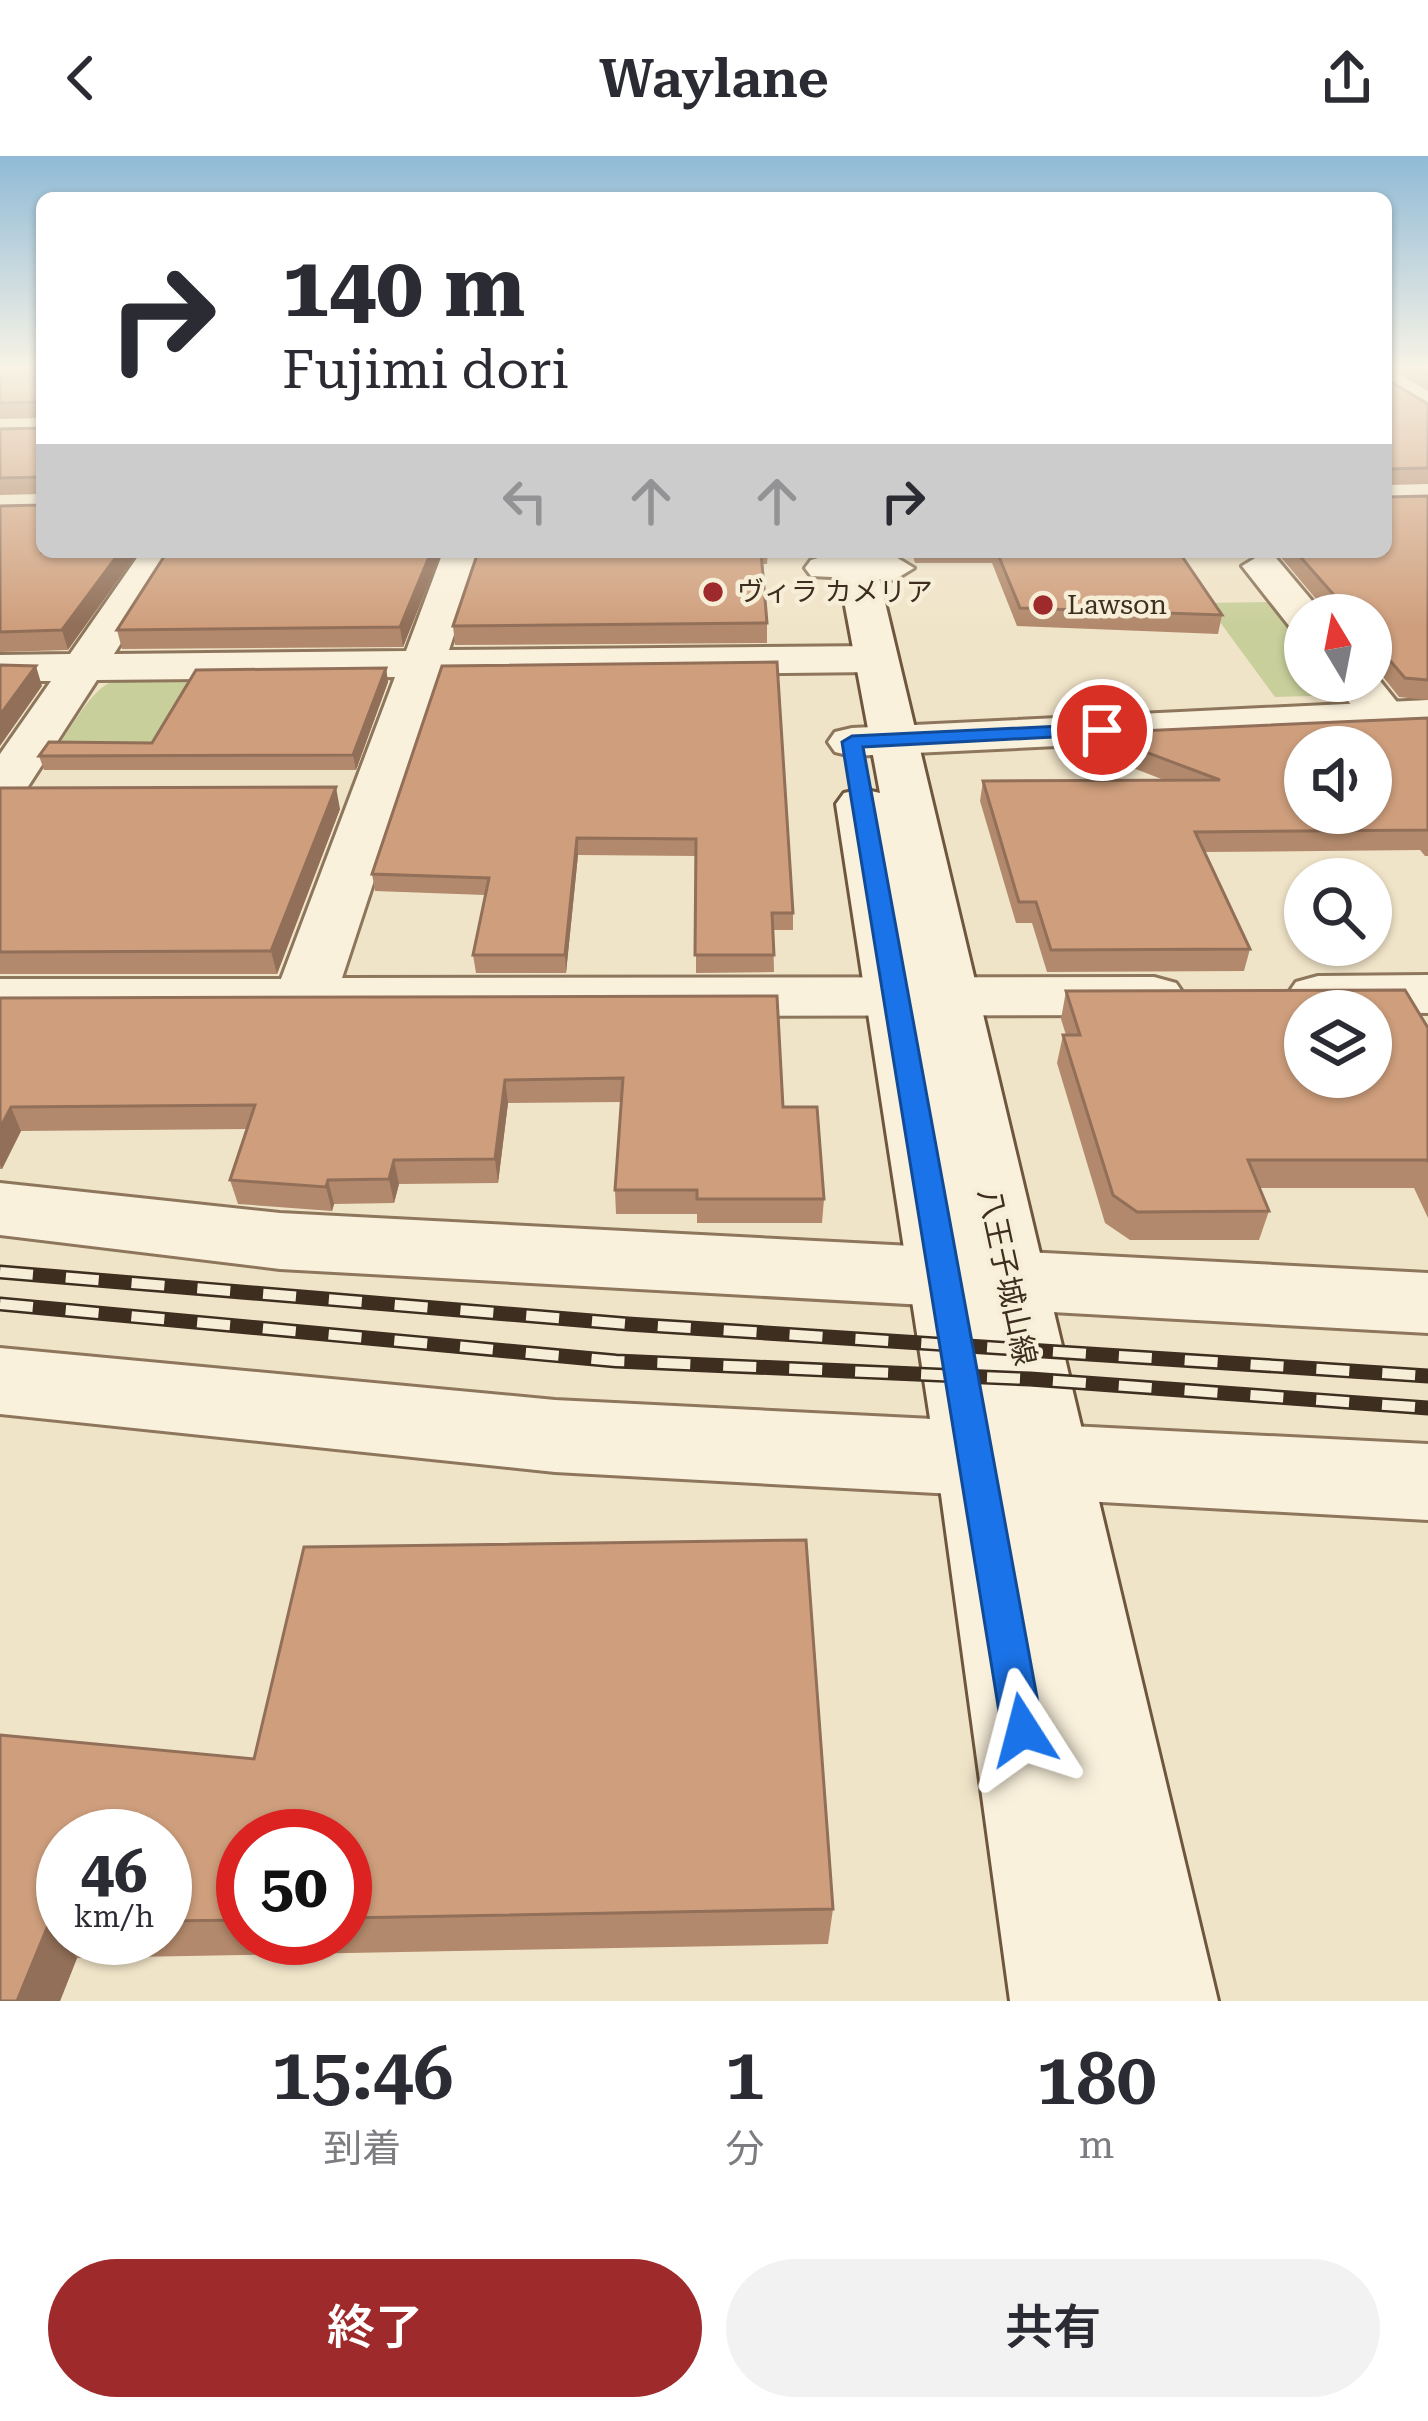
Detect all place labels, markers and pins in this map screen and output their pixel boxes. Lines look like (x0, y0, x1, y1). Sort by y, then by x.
place label: ヴィラ カメリア (737, 576, 933, 608)
marker: ヴィラ カメリア (700, 579, 726, 605)
place label: Lawson (1067, 589, 1167, 621)
marker: Lawson (1030, 592, 1056, 618)
pin (1051, 679, 1153, 781)

